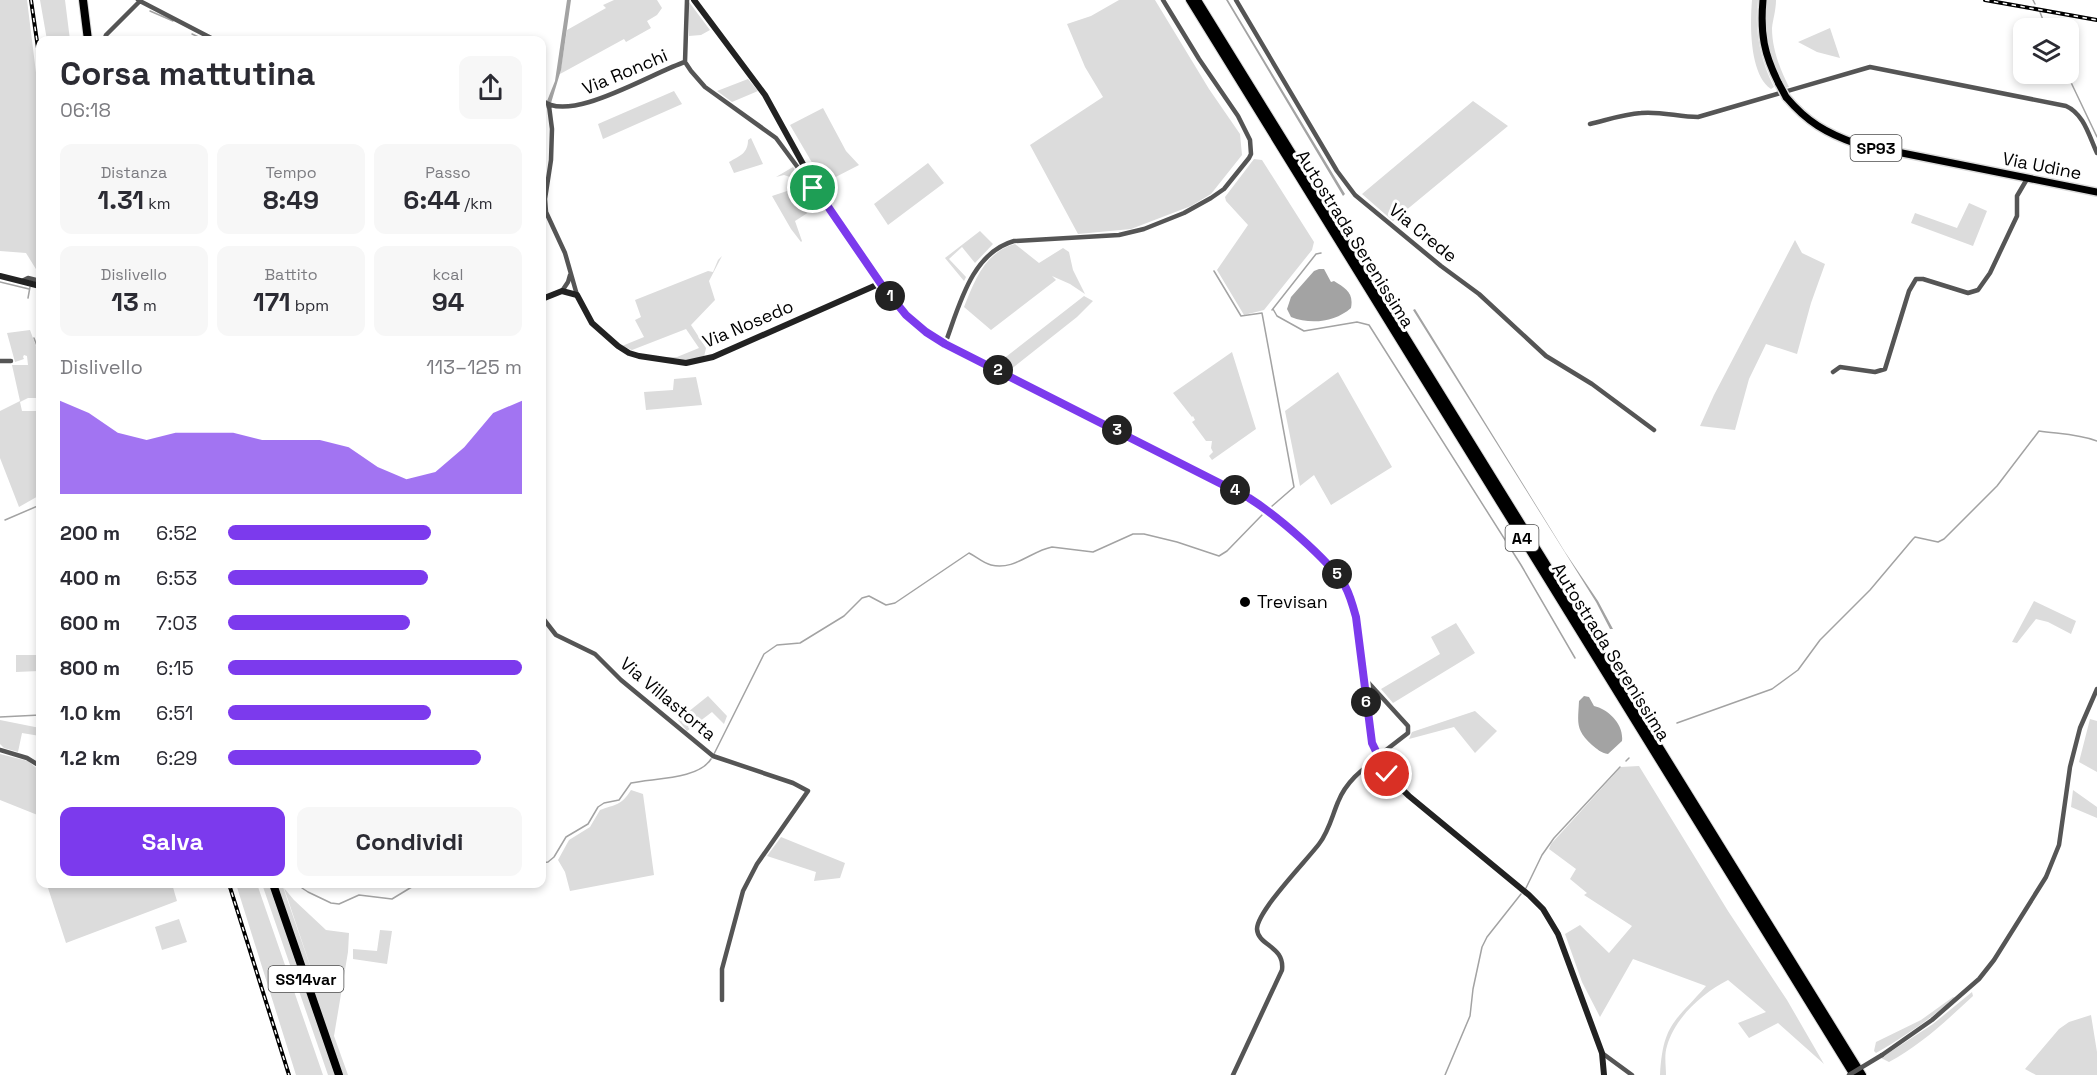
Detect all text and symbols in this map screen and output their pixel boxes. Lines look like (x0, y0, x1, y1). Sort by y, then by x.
map controls (2013, 18, 2079, 84)
button: layers (2013, 18, 2079, 84)
street label: Via Ronchi (579, 43, 671, 100)
text: Corsa mattutina (60, 53, 315, 95)
button: share (459, 56, 522, 119)
text: 06:18 (60, 97, 111, 123)
road number: SP93 (1850, 135, 1902, 161)
street label: Autostrada Serenissima (1291, 145, 1420, 332)
street label: Via Udine (2001, 147, 2084, 184)
text: Distanza (101, 162, 167, 183)
text: Tempo (265, 162, 317, 183)
text: Passo (425, 162, 471, 183)
pin (787, 162, 838, 213)
icon: arrive (796, 171, 829, 204)
text: 1.31 (97, 183, 144, 217)
text: 8:49 (263, 183, 319, 217)
text: 6:44 (403, 183, 460, 217)
text: km (144, 193, 171, 214)
text: /km (460, 193, 493, 214)
street label: Via Crede (1384, 198, 1462, 267)
text: Dislivello (101, 264, 167, 285)
text: Battito (264, 264, 318, 285)
text: kcal (433, 264, 463, 285)
pin: 1 (875, 281, 905, 311)
text: 13 (111, 285, 139, 319)
text: 171 (253, 285, 291, 319)
text: 94 (432, 285, 464, 319)
text: 1 (886, 285, 894, 306)
street label: Via Nosedo (699, 294, 797, 353)
text: m (139, 295, 157, 316)
text: bpm (291, 295, 329, 316)
text: Dislivello (60, 354, 143, 380)
text: 113–125 m (426, 354, 522, 380)
pin: 2 (983, 355, 1013, 385)
text: 2 (993, 359, 1003, 380)
pin: 3 (1102, 415, 1132, 445)
text: 3 (1112, 419, 1122, 440)
pin: 4 (1220, 475, 1250, 505)
text: 4 (1230, 479, 1240, 500)
text: 200 m (60, 520, 120, 546)
text: 6:52 (156, 520, 197, 546)
road number: A4 (1506, 525, 1538, 551)
street label: Autostrada Serenissima (1547, 558, 1676, 745)
pin: 5 (1322, 559, 1352, 589)
text: 5 (1332, 563, 1342, 584)
text: 400 m (60, 565, 121, 591)
text: 6:53 (156, 565, 197, 591)
place label: Trevisan (1257, 590, 1328, 613)
marker: Trevisan (1238, 595, 1252, 609)
text: 600 m (60, 610, 120, 636)
text: 7:03 (156, 610, 197, 636)
street label: Via Villastorta (615, 652, 721, 746)
text: 800 m (60, 655, 120, 681)
text: 6:15 (156, 655, 194, 681)
pin: 6 (1351, 687, 1381, 717)
text: 6 (1361, 691, 1371, 712)
text: 1.0 km (60, 700, 121, 726)
text: 6:51 (156, 700, 193, 726)
text: 1.2 km (60, 745, 120, 771)
text: 6:29 (156, 745, 198, 771)
pin (1361, 748, 1412, 799)
icon: check (1370, 757, 1403, 790)
button: Salva (60, 807, 285, 876)
button: Condividi (297, 807, 522, 876)
road number: SS14var (268, 966, 344, 992)

